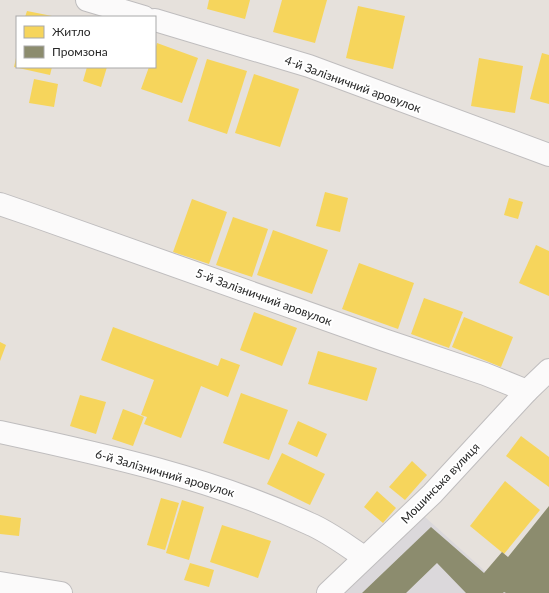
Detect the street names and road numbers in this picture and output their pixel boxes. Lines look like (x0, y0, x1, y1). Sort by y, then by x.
street label: 4-й Залізничний аровулок (283, 52, 424, 116)
street label: 5-й Залізничний аровулок (194, 265, 335, 329)
street label: Мошинська вулиця (398, 439, 482, 527)
street label: 6-й Залізничний аровулок (94, 446, 237, 500)

